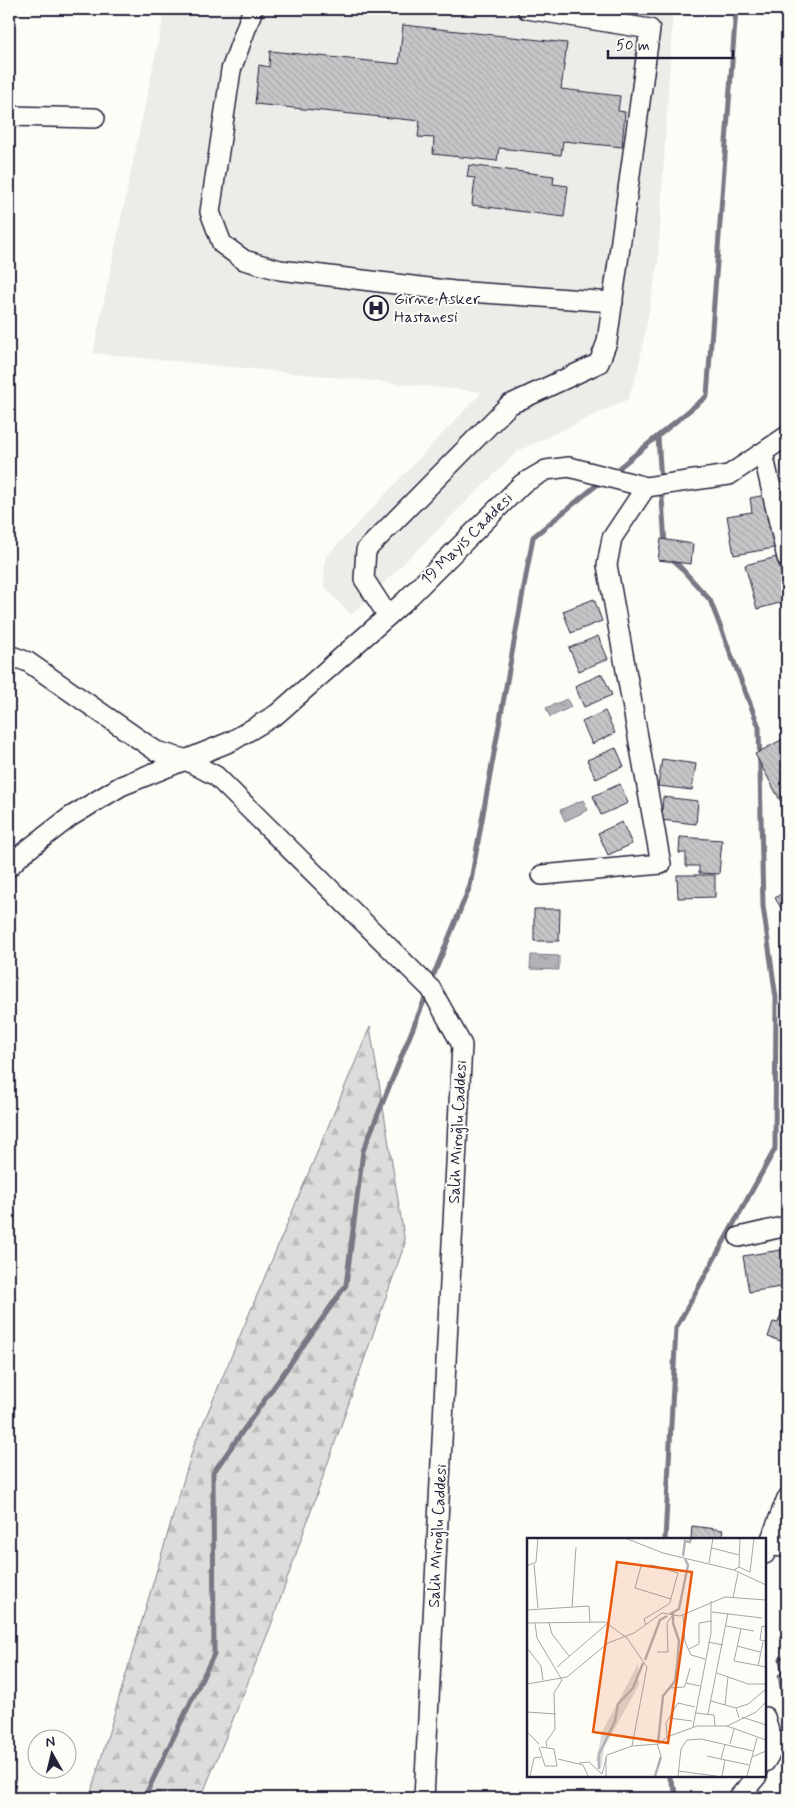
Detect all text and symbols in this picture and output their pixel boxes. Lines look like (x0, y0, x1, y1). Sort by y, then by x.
scale bar (608, 28, 734, 60)
text: 50 m (616, 36, 650, 56)
place label: Girne Asker Hastanesi (394, 289, 481, 328)
hospital icon: Girne Asker Hastanesi (363, 295, 389, 321)
street label: 19 Mayis Caddesi (416, 488, 518, 590)
street label: Salih Miroğlu Caddesi (444, 1059, 472, 1204)
street label: Salih Miroğlu Caddesi (424, 1463, 452, 1608)
inset map (527, 1538, 766, 1777)
north arrow (28, 1730, 78, 1780)
text: N (44, 1733, 56, 1752)

